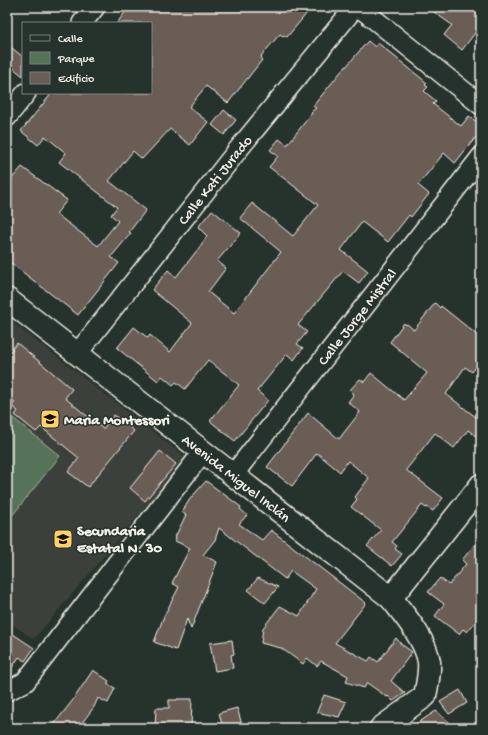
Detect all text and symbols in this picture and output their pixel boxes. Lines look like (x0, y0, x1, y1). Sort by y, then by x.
legend (22, 22, 152, 94)
text: Calle (58, 33, 83, 47)
text: Parque (57, 53, 95, 67)
text: Edificio (58, 73, 94, 87)
street label: Calle Kati Jurado (175, 132, 257, 229)
street label: Calle Jorge Mistral (315, 266, 401, 370)
school or university icon: Maria Montessori (39, 408, 61, 430)
place label: Maria Montessori (64, 412, 170, 430)
street label: Avenida Miguel Inclán (177, 431, 293, 527)
place label: Secundaria Estatal N. 30 (77, 523, 162, 558)
school or university icon: Secundaria Estatal N. 30 (52, 528, 74, 550)

